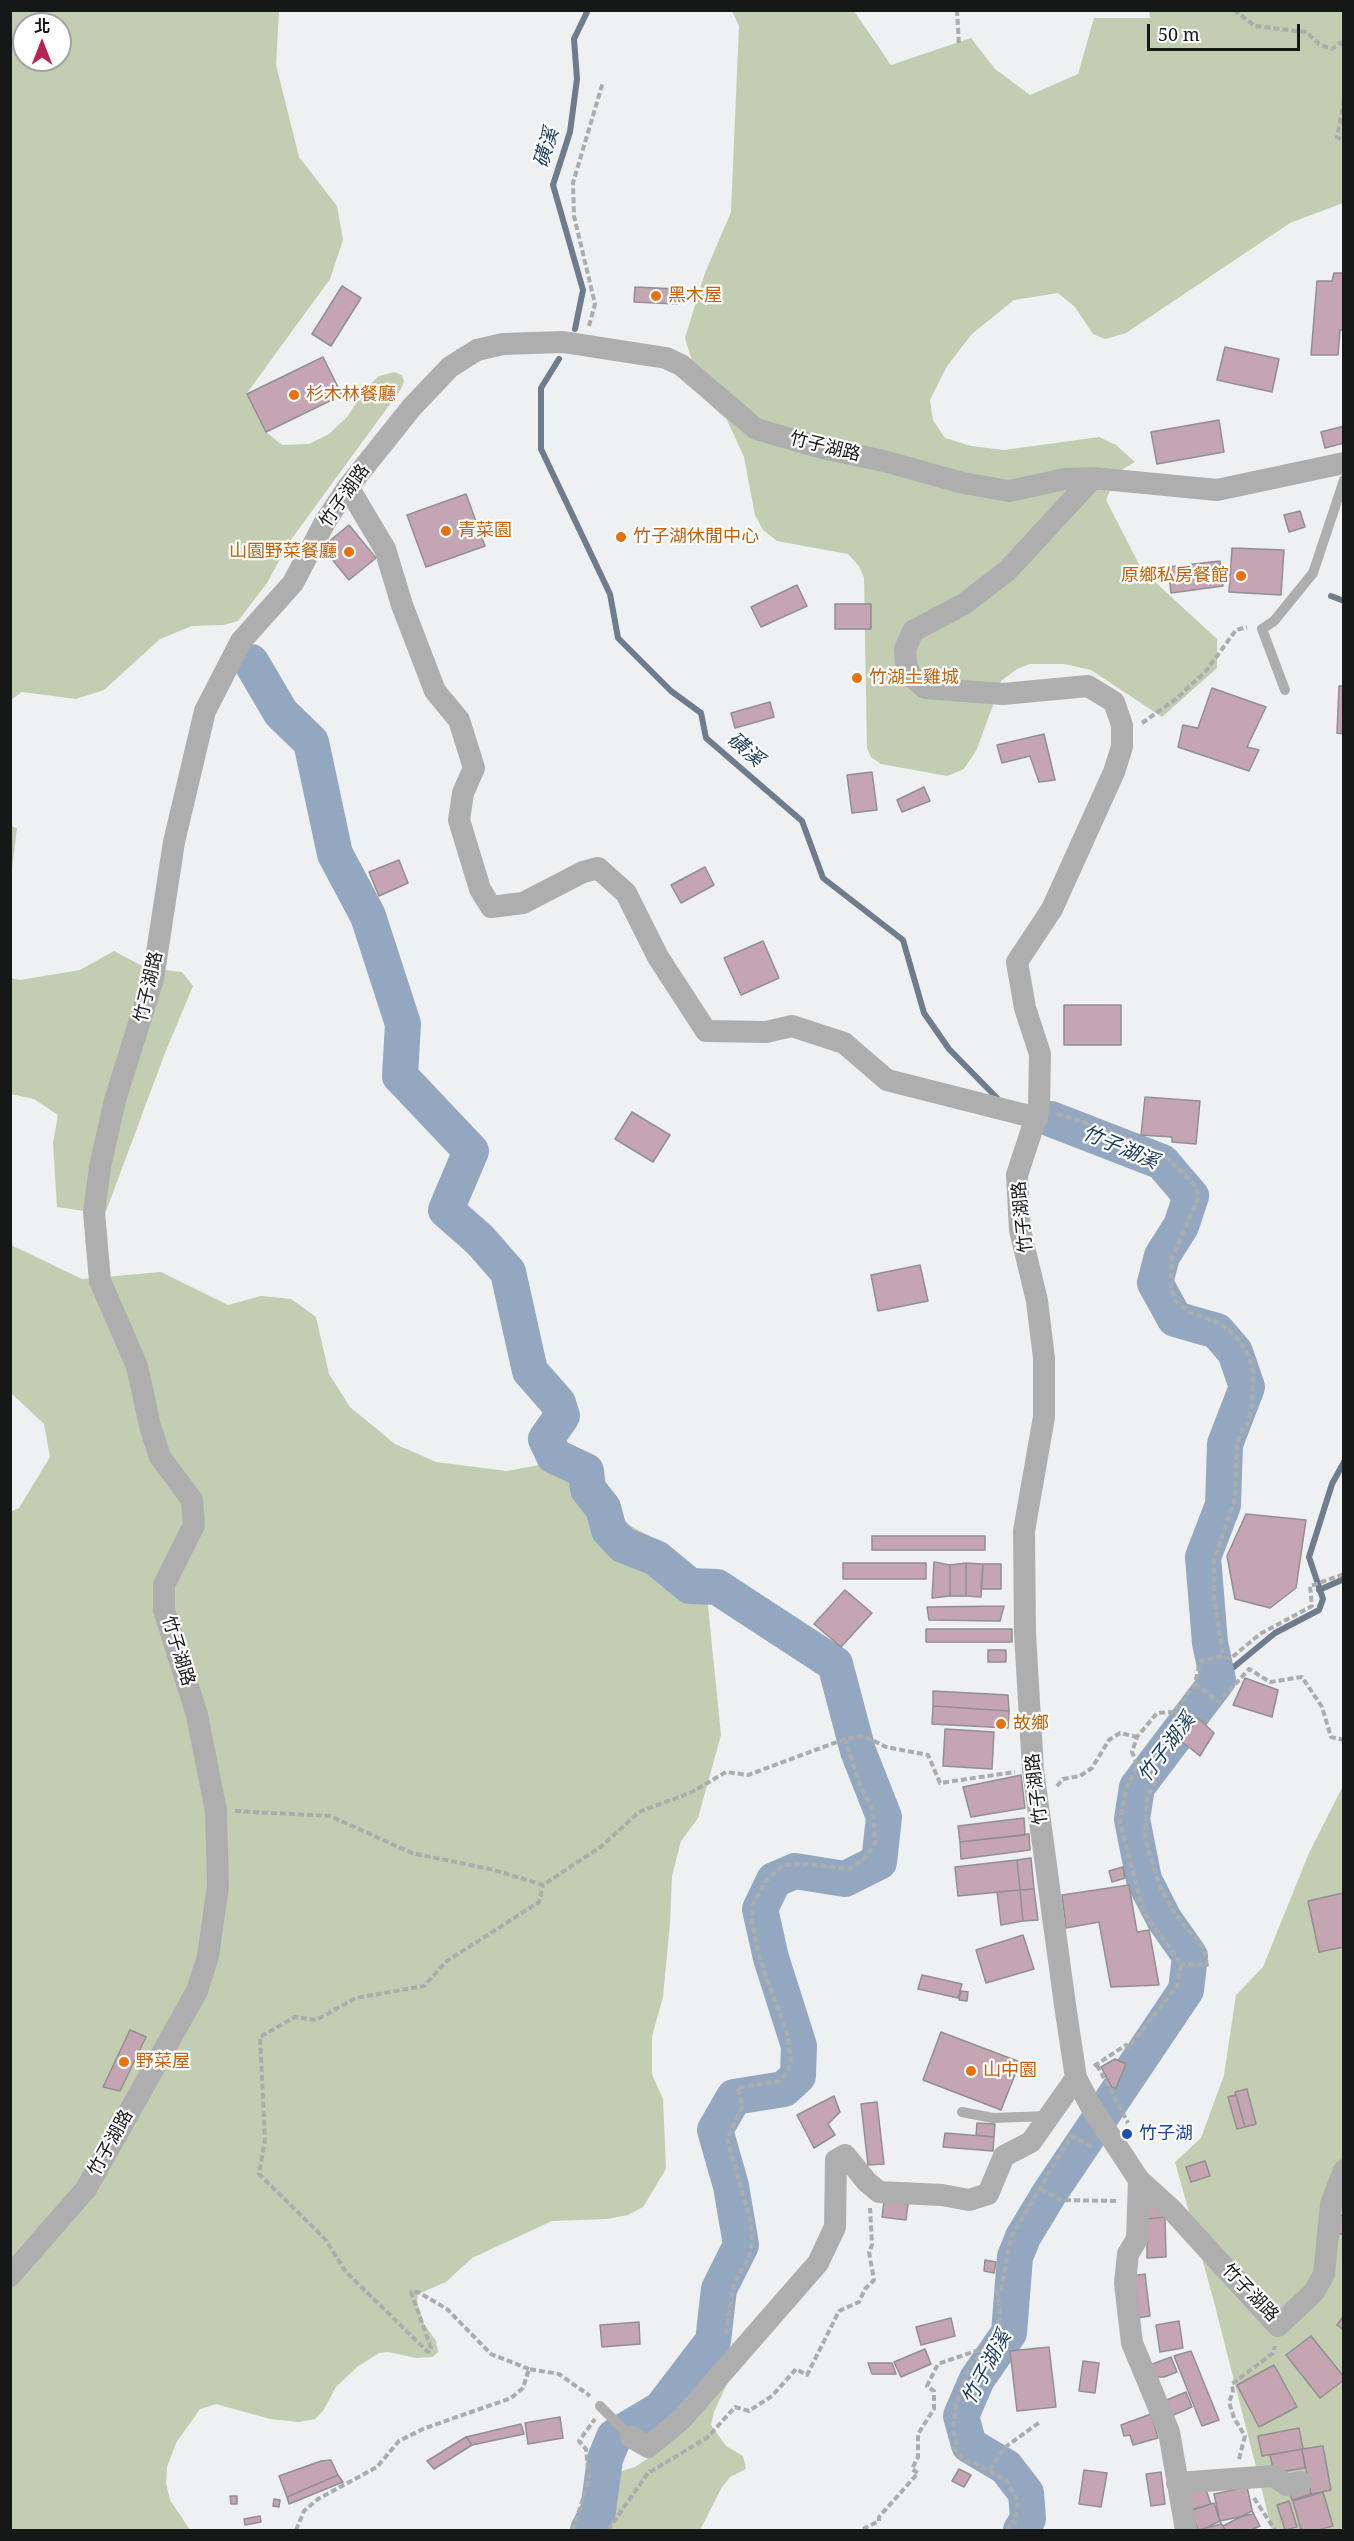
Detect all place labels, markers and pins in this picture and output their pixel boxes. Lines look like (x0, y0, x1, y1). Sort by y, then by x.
place label: 黑木屋 (668, 285, 722, 307)
marker: 黑木屋 (649, 289, 663, 303)
place label: 杉木林餐廳 (306, 384, 396, 406)
marker: 杉木林餐廳 (287, 388, 301, 402)
place label: 青菜園 (458, 520, 512, 542)
marker: 青菜園 (439, 524, 453, 538)
place label: 竹子湖休閒中心 (633, 526, 759, 548)
marker: 竹子湖休閒中心 (614, 530, 628, 544)
place label: 山園野菜餐廳 (229, 541, 337, 563)
marker: 山園野菜餐廳 (342, 545, 356, 559)
place label: 原鄉私房餐館 (1121, 565, 1229, 587)
marker: 原鄉私房餐館 (1234, 569, 1248, 583)
place label: 竹湖土雞城 (869, 667, 959, 689)
marker: 竹湖土雞城 (850, 671, 864, 685)
place label: 故鄉 (1013, 1713, 1049, 1735)
marker: 故鄉 (994, 1717, 1008, 1731)
place label: 野菜屋 (136, 2051, 190, 2073)
marker: 野菜屋 (117, 2055, 131, 2069)
place label: 山中園 (983, 2060, 1037, 2082)
marker: 山中園 (964, 2064, 978, 2078)
place label: 竹子湖 (1139, 2123, 1193, 2145)
marker: 竹子湖 (1120, 2127, 1134, 2141)

